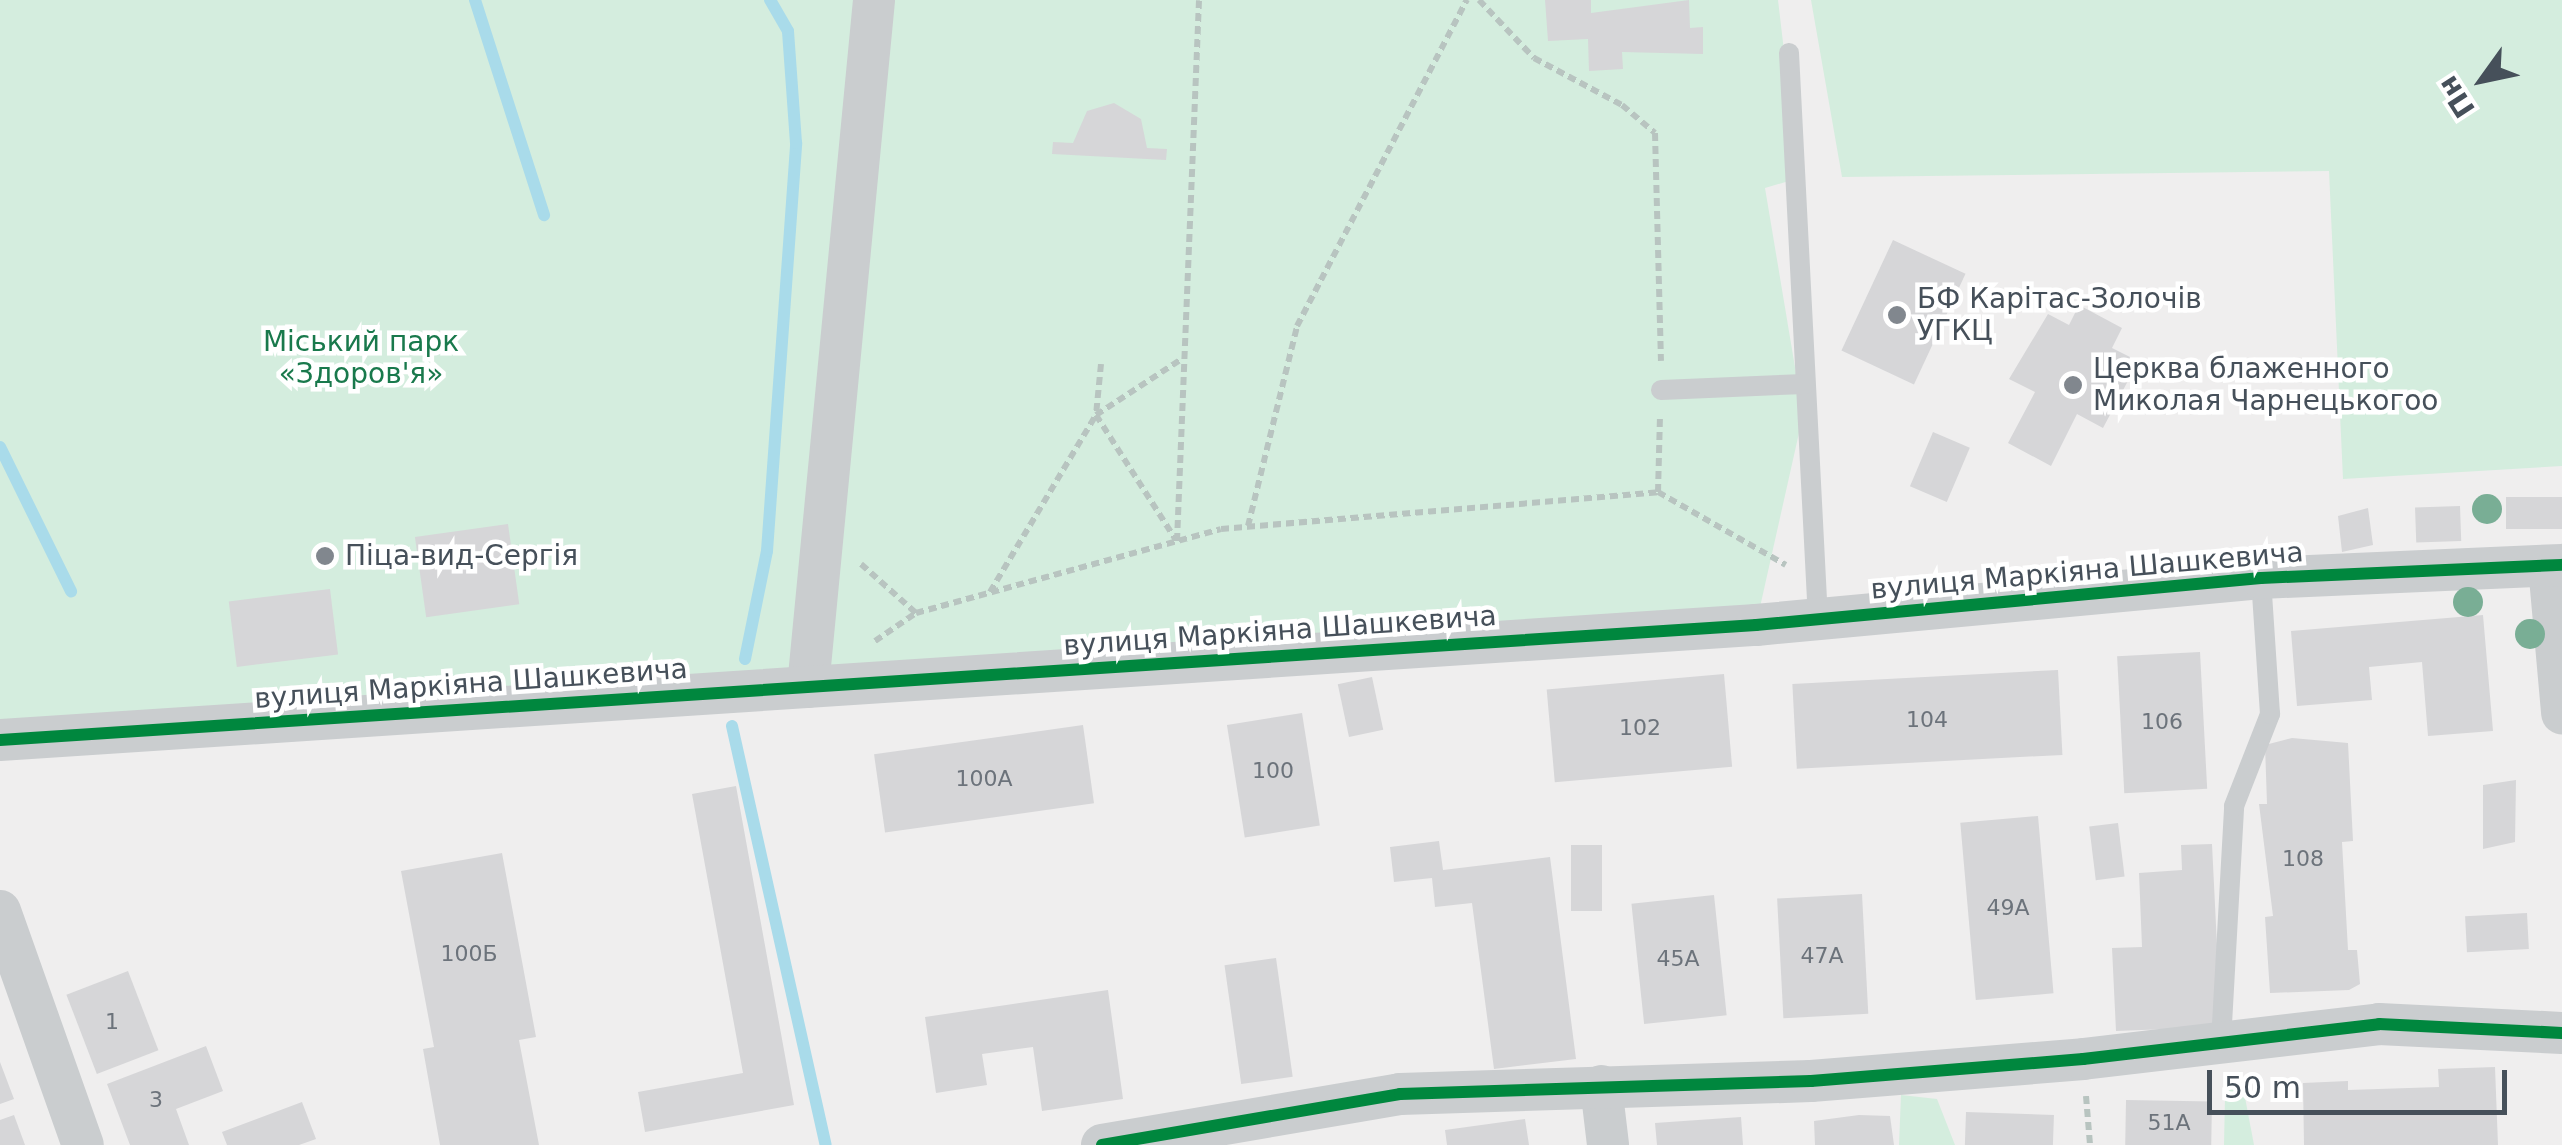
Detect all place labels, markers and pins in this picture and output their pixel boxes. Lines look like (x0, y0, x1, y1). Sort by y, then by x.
place label: БФ Карітас-Золочів УГКЦ (1917, 282, 2202, 348)
marker: БФ Карітас-Золочів УГКЦ (1886, 304, 1908, 326)
place label: Церква блаженного Миколая Чарнецькогоо (2093, 352, 2438, 418)
marker: Церква блаженного Миколая Чарнецькогоо (2062, 374, 2084, 396)
place label: Піца-вид-Сергія (345, 539, 578, 573)
marker: Піца-вид-Сергія (314, 545, 336, 567)

